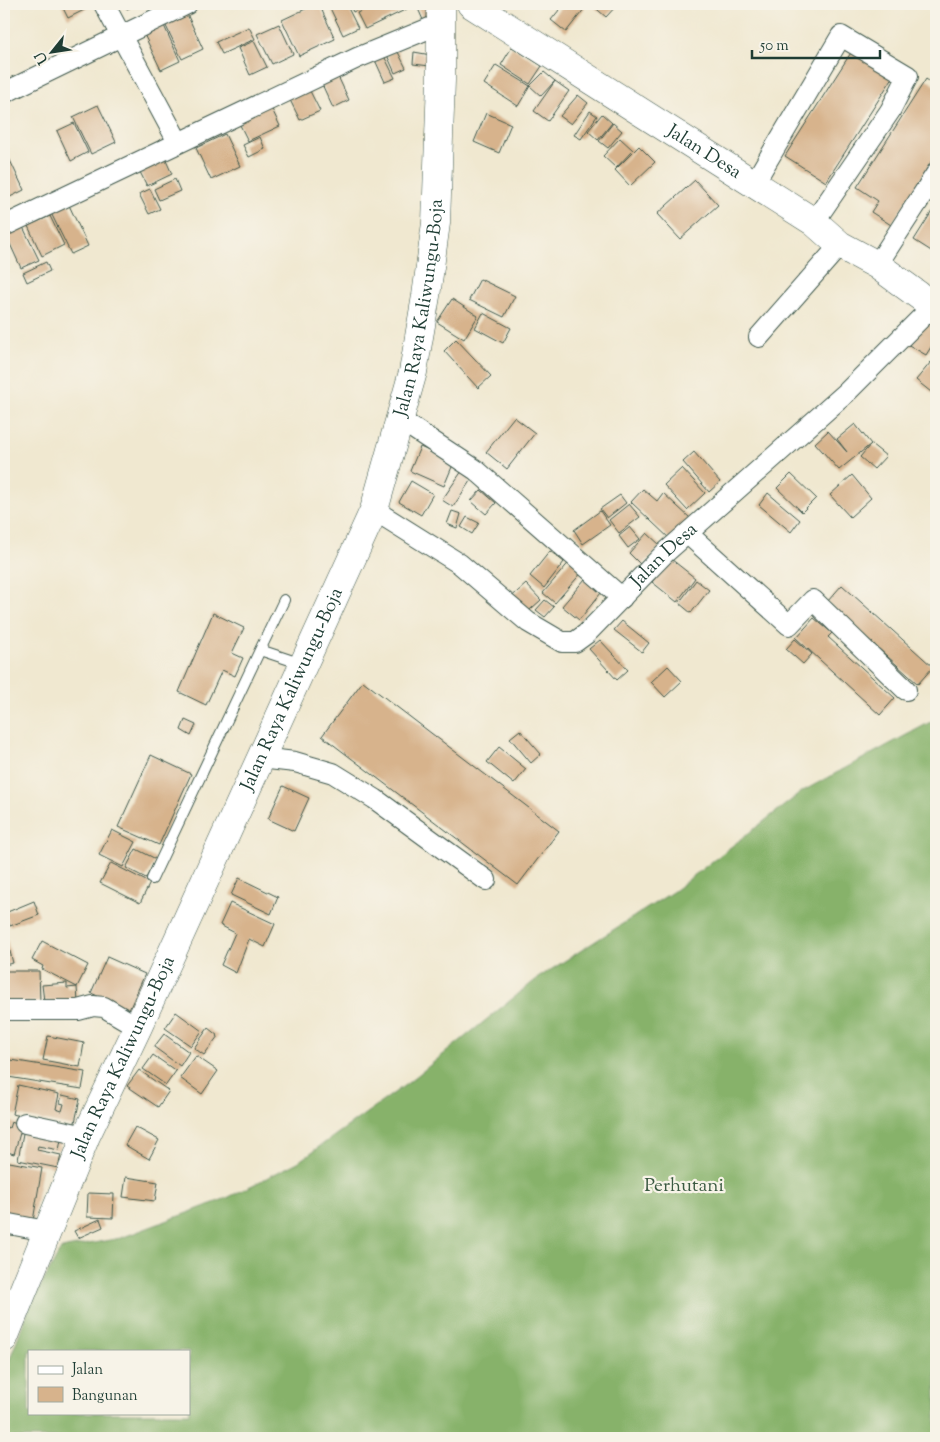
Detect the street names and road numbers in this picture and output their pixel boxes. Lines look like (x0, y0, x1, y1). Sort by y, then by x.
street label: Jalan Desa (660, 118, 747, 186)
street label: Jalan Raya Kaliwungu-Boja (387, 198, 450, 421)
street label: Jalan Desa (624, 516, 704, 595)
street label: Jalan Raya Kaliwungu-Boja (234, 583, 350, 796)
street label: Jalan Raya Kaliwungu-Boja (64, 952, 182, 1164)

